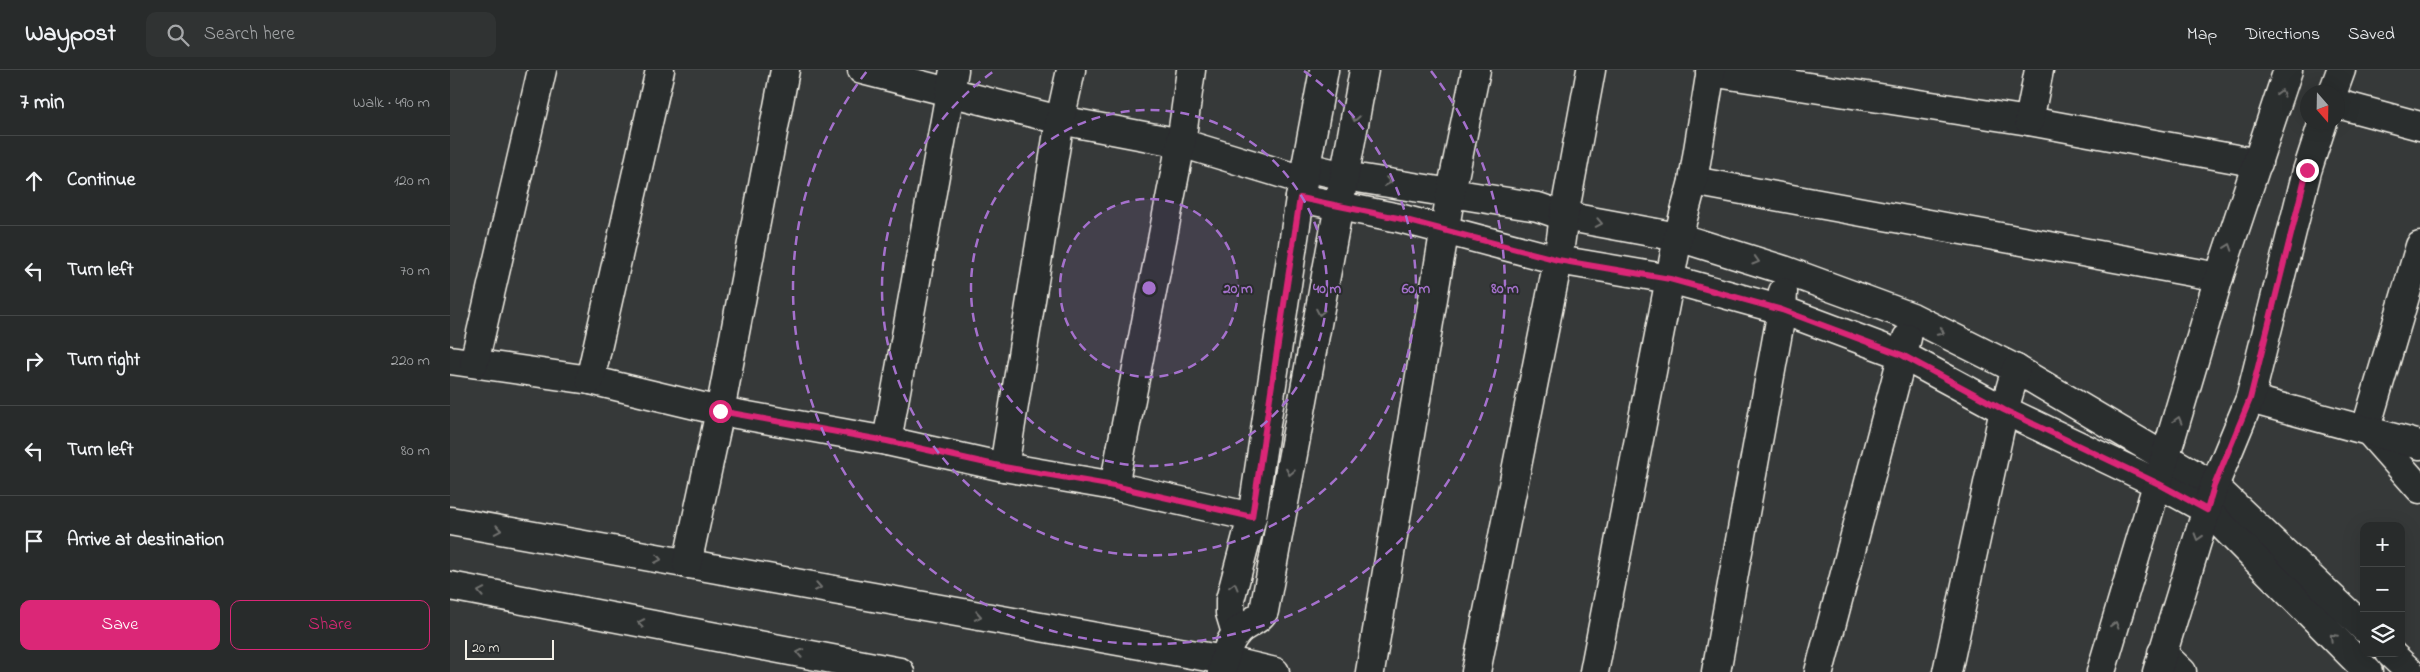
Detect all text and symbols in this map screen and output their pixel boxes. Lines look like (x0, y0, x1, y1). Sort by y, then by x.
search box (146, 12, 496, 57)
text: Waypost (25, 17, 116, 52)
icon: search (164, 21, 192, 49)
text: Search here (204, 21, 295, 48)
text: Map (2187, 22, 2217, 48)
text: Directions (2245, 22, 2320, 48)
text: Saved (2348, 22, 2395, 48)
north arrow (2300, 85, 2345, 130)
text: 7 min (20, 88, 64, 118)
one-way arrow (2276, 90, 2286, 98)
text: Walk · 490 m (353, 91, 430, 115)
one-way arrow (1351, 114, 1361, 122)
route end (2296, 159, 2319, 182)
icon: ahead (20, 167, 48, 195)
text: Continue (67, 167, 135, 194)
text: 120 m (394, 169, 430, 193)
one-way arrow (1384, 177, 1392, 187)
one-way arrow (1595, 217, 1603, 227)
one-way arrow (2223, 243, 2233, 252)
one-way arrow (1752, 256, 1760, 266)
icon: left (20, 257, 48, 285)
text: Turn left (67, 257, 134, 284)
text: 70 m (400, 259, 430, 283)
text: 20 m (1222, 278, 1253, 300)
text: 40 m (1312, 278, 1341, 300)
text: 60 m (1401, 278, 1431, 300)
text: 80 m (1490, 278, 1519, 300)
centre of rings (1140, 279, 1158, 297)
one-way arrow (1316, 308, 1326, 317)
one-way arrow (1936, 326, 1945, 336)
icon: right (20, 347, 48, 375)
text: Turn right (67, 347, 140, 374)
text: 220 m (391, 349, 430, 373)
route start (709, 400, 732, 423)
one-way arrow (2172, 416, 2182, 424)
icon: left (20, 437, 48, 465)
text: Turn left (67, 437, 134, 464)
text: 80 m (401, 439, 430, 463)
one-way arrow (1286, 468, 1296, 476)
map controls (2360, 522, 2405, 657)
button: + (2360, 522, 2405, 567)
one-way arrow (494, 524, 502, 534)
icon: arrive (20, 527, 48, 555)
text: Arrive at destination (67, 527, 224, 554)
one-way arrow (2194, 532, 2204, 541)
one-way arrow (653, 553, 662, 563)
button: − (2360, 567, 2405, 612)
one-way arrow (813, 582, 822, 592)
one-way arrow (1228, 582, 1238, 591)
one-way arrow (477, 587, 486, 598)
button: Save (20, 600, 220, 650)
button: Share (230, 600, 430, 650)
one-way arrow (973, 611, 982, 621)
button: layers (2360, 612, 2405, 657)
one-way arrow (636, 618, 645, 628)
one-way arrow (2110, 622, 2120, 630)
one-way arrow (2330, 634, 2339, 643)
scale bar (465, 637, 554, 660)
text: 20 m (472, 638, 499, 659)
one-way arrow (796, 648, 805, 659)

